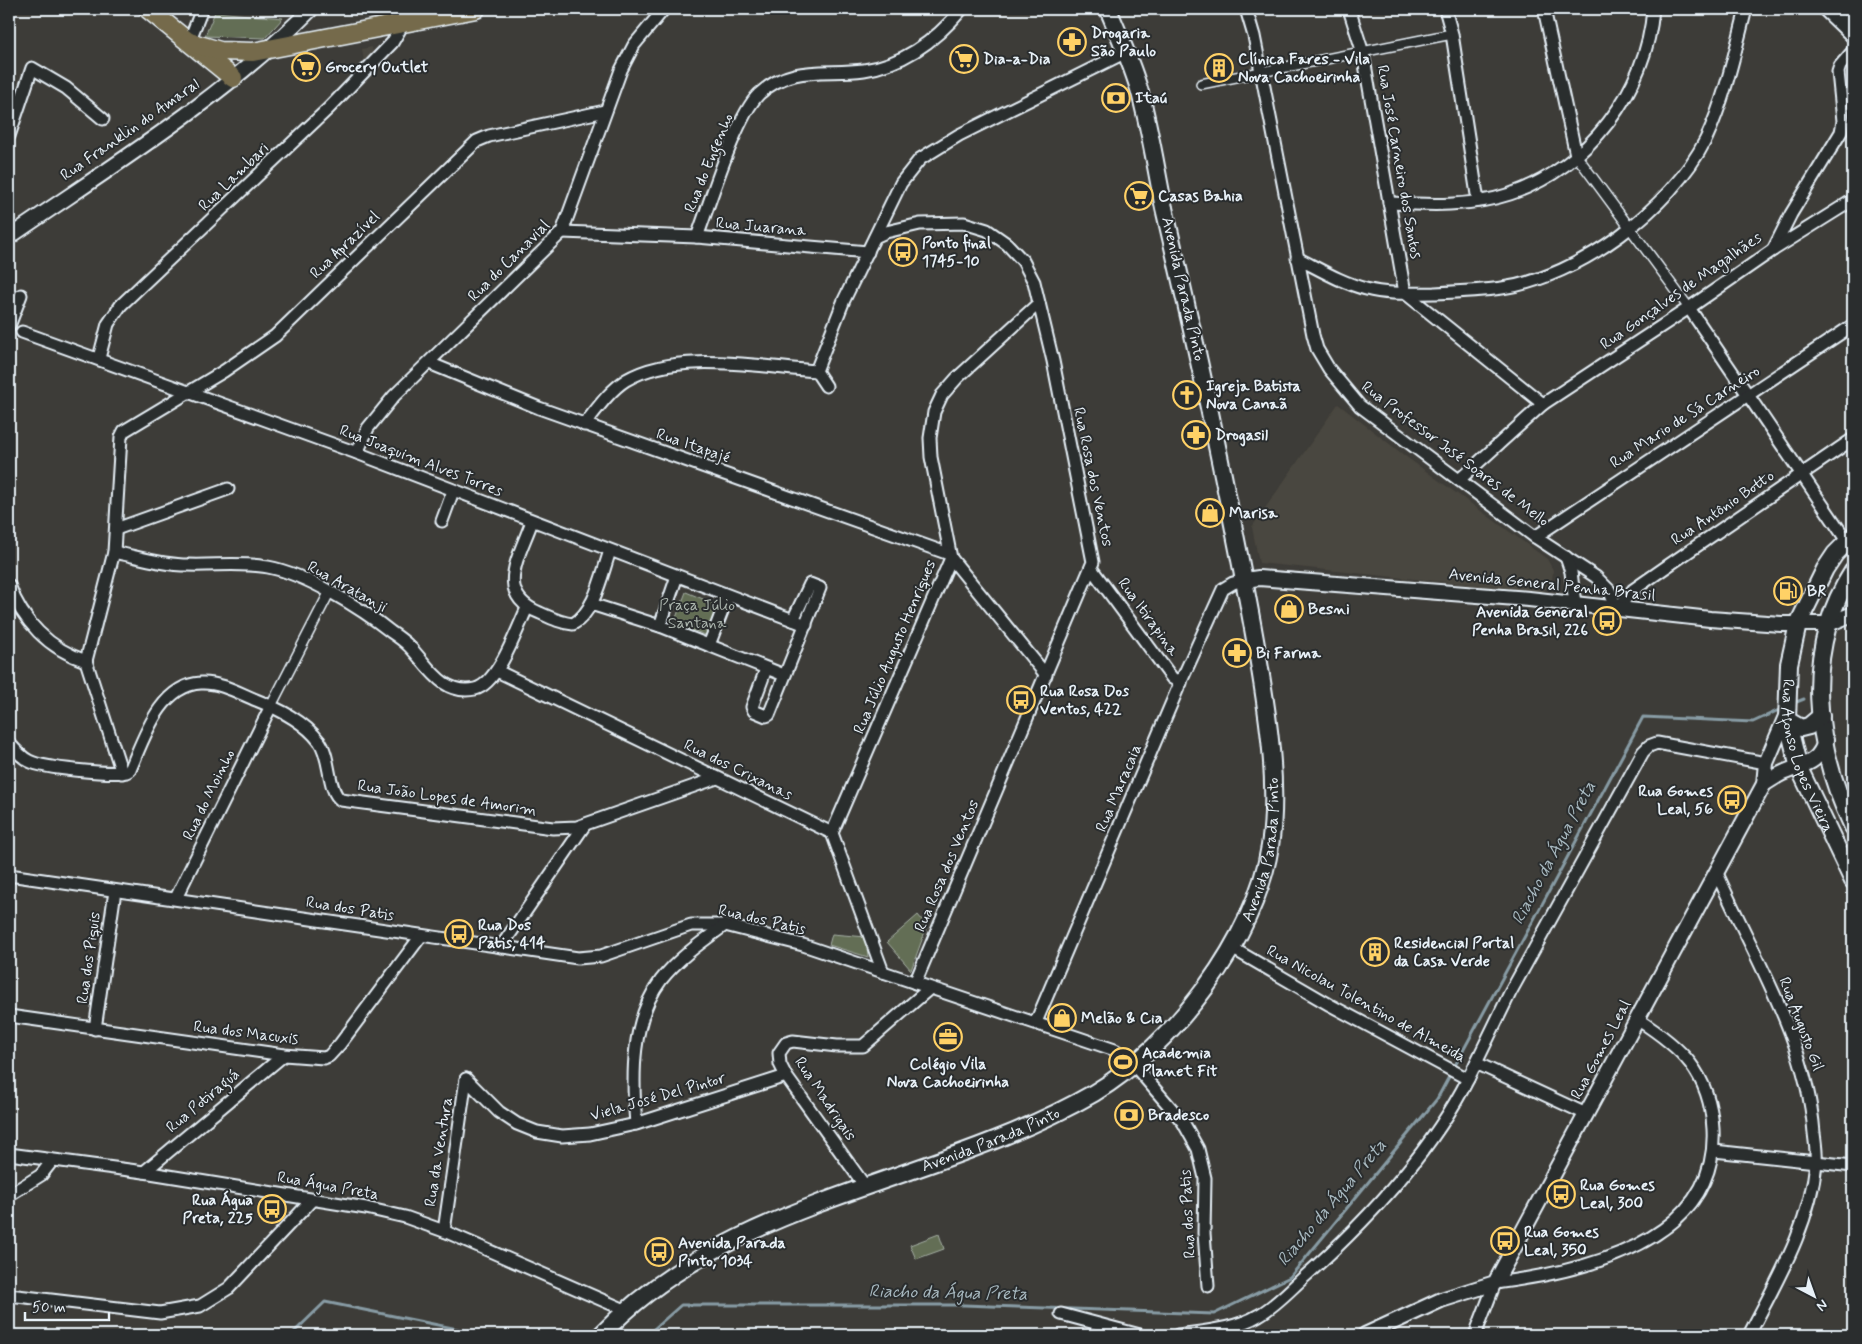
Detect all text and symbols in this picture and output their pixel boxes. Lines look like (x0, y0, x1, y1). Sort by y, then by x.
place label: Drogaria São Paulo (1091, 23, 1156, 62)
pharmacy icon: Drogaria São Paulo (1057, 27, 1087, 57)
supermarket icon: Dia-a-Dia (949, 44, 979, 74)
place label: Dia-a-Dia (983, 49, 1051, 70)
place label: Clínica Fares - Vila Nova Cachoeirinha (1238, 49, 1370, 88)
supermarket icon: Grocery Outlet (291, 52, 321, 82)
building icon: Clínica Fares - Vila Nova Cachoeirinha (1204, 53, 1234, 83)
place label: Grocery Outlet (325, 57, 429, 78)
street label: Rua José Carneiro dos Santos (1372, 63, 1426, 261)
street label: Rua Franklin do Amaral (56, 74, 204, 186)
bank icon: Itaú (1101, 83, 1131, 113)
place label: Itaú (1135, 88, 1168, 109)
street label: Rua do Engenho (680, 110, 739, 216)
street label: Rua Lambari (194, 138, 274, 216)
supermarket icon: Casas Bahia (1124, 181, 1154, 211)
place label: Casas Bahia (1158, 186, 1243, 207)
street label: Rua Aprazível (306, 206, 385, 284)
street label: Rua Juarana (715, 213, 808, 241)
street label: Rua do Canavial (463, 215, 555, 307)
street label: Avenida Parada Pinto (1156, 215, 1210, 363)
street label: Rua Gonçalves de Magalhães (1596, 227, 1766, 356)
place label: Ponto final 1745-10 (922, 233, 991, 272)
bus stop icon: Ponto final 1745-10 (888, 237, 918, 267)
street label: Rua Mario de Sá Carneiro (1606, 360, 1764, 473)
place label: Igreja Batista Nova Canaã (1206, 376, 1301, 415)
street label: Rua Professor José Soares de Mello (1357, 376, 1553, 532)
church icon: Igreja Batista Nova Canaã (1172, 380, 1202, 410)
street label: Rua Rosa dos Ventos (1068, 405, 1118, 549)
street label: Rua Joaquim Alves Torres (336, 420, 506, 502)
pharmacy icon: Drogasil (1181, 420, 1211, 450)
street label: Rua Itapajé (653, 424, 733, 468)
place label: Drogasil (1215, 425, 1268, 447)
street label: Rua Antônio Botto (1667, 466, 1779, 550)
shop icon: Marisa (1195, 498, 1225, 528)
place label: Marisa (1229, 503, 1278, 524)
street label: Rua Aratanji (303, 556, 391, 618)
street label: Rua Júlio Augusto Henriques (849, 557, 941, 737)
street label: Avenida General Penha Brasil (1448, 564, 1657, 606)
street label: Rua Itirapina (1113, 574, 1184, 661)
fuel station icon: BR (1773, 576, 1803, 606)
place label: BR (1807, 581, 1826, 602)
shop icon: Besni (1274, 594, 1304, 624)
park label: Praça Júlio Santana (659, 595, 735, 634)
place label: Besni (1308, 599, 1350, 620)
place label: Avenida General Penha Brasil, 226 (1472, 602, 1588, 641)
bus stop icon: Avenida General Penha Brasil, 226 (1592, 606, 1622, 636)
pharmacy icon: Bi Farma (1222, 638, 1252, 668)
place label: Bi Farma (1256, 643, 1321, 664)
street label: Rua Afonso Lopes Vieira (1774, 678, 1839, 836)
place label: Rua Rosa Dos Ventos, 422 (1040, 681, 1130, 720)
bus stop icon: Rua Rosa Dos Ventos, 422 (1006, 685, 1036, 715)
street label: Rua dos Crixanas (680, 735, 796, 805)
street label: Rua Maracaia (1091, 741, 1147, 835)
street label: Rua do Moinho (178, 746, 240, 844)
street label: Rua João Lopes de Amorim (356, 775, 538, 821)
street label: Avenida Parada Pinto (1236, 777, 1284, 925)
water label: Riacho da Água Preta (1506, 777, 1602, 929)
place label: Rua Gomes Leal, 56 (1638, 781, 1714, 820)
bus stop icon: Rua Gomes Leal, 56 (1717, 785, 1747, 815)
street label: Rua Rosa dos Ventos (910, 797, 984, 935)
street label: Rua dos Patis (304, 892, 396, 926)
street label: Rua dos Patis (716, 900, 808, 940)
street label: Rua dos Piquis (72, 911, 106, 1005)
place label: Rua Dos Patis, 414 (478, 915, 546, 954)
bus stop icon: Rua Dos Patis, 414 (444, 919, 474, 949)
place label: Residencial Portal da Casa Verde (1394, 933, 1514, 972)
building icon: Residencial Portal da Casa Verde (1360, 937, 1390, 967)
street label: Rua Nicolau Tolentino de Almeida (1263, 940, 1469, 1068)
street label: Rua Augusto Gil (1774, 974, 1829, 1074)
street label: Rua Gomes Leal (1566, 997, 1636, 1103)
shop icon: Melão & Cia (1047, 1003, 1077, 1033)
place label: Melão & Cia (1081, 1008, 1163, 1029)
street label: Rua dos Macuxis (192, 1016, 300, 1050)
office icon: Colégio Vila Nova Cachoeirinha (933, 1022, 963, 1052)
place label: Academia Planet Fit (1142, 1043, 1218, 1082)
sports icon: Academia Planet Fit (1108, 1047, 1138, 1077)
street label: Rua Madrigais (789, 1053, 861, 1145)
place label: Colégio Vila Nova Cachoeirinha (887, 1054, 1009, 1093)
street label: Rua Potiraguá (162, 1064, 245, 1139)
street label: Viela José Del Pintor (588, 1067, 729, 1126)
street label: Rua da Ventura (420, 1096, 458, 1208)
bank icon: Bradesco (1114, 1100, 1144, 1130)
street label: Avenida Parada Pinto (919, 1102, 1063, 1177)
place label: Bradesco (1148, 1105, 1209, 1126)
water label: Riacho da Água Preta (1272, 1134, 1392, 1272)
street label: Rua Água Preta (275, 1167, 381, 1205)
street label: Rua dos Patis (1175, 1169, 1201, 1259)
place label: Rua Gomes Leal, 300 (1580, 1175, 1656, 1214)
bus stop icon: Rua Gomes Leal, 300 (1546, 1179, 1576, 1209)
place label: Rua Água Preta, 225 (183, 1190, 253, 1229)
bus stop icon: Rua Água Preta, 225 (257, 1194, 287, 1224)
place label: Rua Gomes Leal, 350 (1524, 1222, 1600, 1261)
bus stop icon: Rua Gomes Leal, 350 (1490, 1226, 1520, 1256)
place label: Avenida Parada Pinto, 1034 (678, 1233, 786, 1272)
bus stop icon: Avenida Parada Pinto, 1034 (644, 1237, 674, 1267)
north arrow (1790, 1272, 1840, 1322)
water label: Riacho da Água Preta (868, 1280, 1028, 1306)
scale bar (25, 1289, 109, 1321)
text: N (1812, 1295, 1831, 1315)
text: 50 m (32, 1298, 66, 1318)

